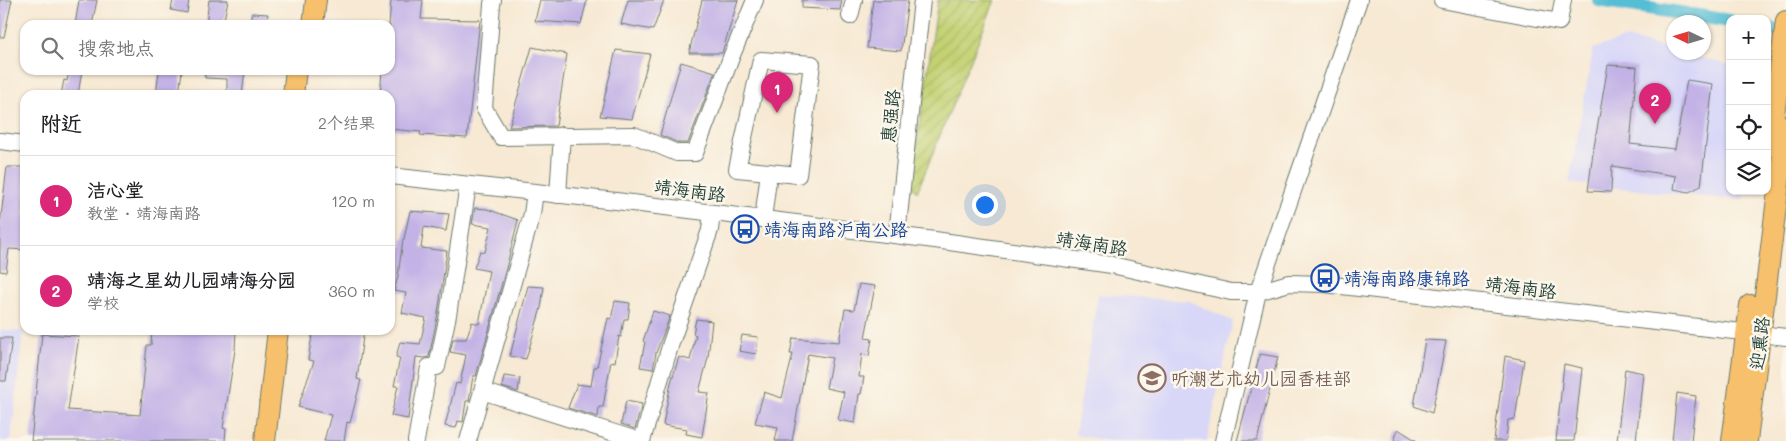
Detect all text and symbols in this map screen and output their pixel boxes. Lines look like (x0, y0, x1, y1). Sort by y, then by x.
north arrow (1666, 15, 1711, 60)
map controls (1726, 15, 1771, 195)
button: + (1726, 15, 1771, 60)
search box (20, 20, 395, 75)
icon: search (38, 34, 66, 62)
text: 搜索地点 (78, 35, 154, 60)
button: − (1726, 60, 1771, 105)
pin: 1 (761, 72, 793, 113)
pin: 2 (1639, 83, 1671, 124)
street label: 惠强路 (875, 88, 905, 144)
button: locate (1726, 105, 1771, 150)
text: 附近 (40, 109, 82, 136)
text: 2个结果 (318, 112, 375, 133)
button: layers (1726, 150, 1771, 195)
street label: 靖海南路 (653, 174, 727, 206)
text: 洁心堂 (87, 177, 144, 202)
text: 1 (52, 190, 60, 211)
text: 120 m (331, 190, 375, 211)
your location (972, 192, 998, 218)
text: 教堂 · 靖海南路 (87, 202, 200, 223)
bus stop icon: 靖海南路沪南公路 (730, 214, 760, 244)
place label: 靖海南路沪南公路 (764, 217, 908, 241)
street label: 靖海南路 (1055, 226, 1129, 260)
bus stop icon: 靖海南路康锦路 (1310, 263, 1340, 293)
place label: 靖海南路康锦路 (1344, 266, 1470, 290)
text: 靖海之星幼儿园靖海分园 (87, 267, 296, 292)
street label: 靖海南路 (1484, 271, 1558, 303)
text: 2 (52, 280, 60, 301)
text: 360 m (328, 280, 375, 301)
text: 学校 (87, 292, 119, 313)
street label: 迎熏路 (1744, 315, 1774, 371)
school or university icon: 听潮艺术幼儿园香桂部 (1137, 363, 1167, 393)
place label: 听潮艺术幼儿园香桂部 (1171, 366, 1351, 390)

